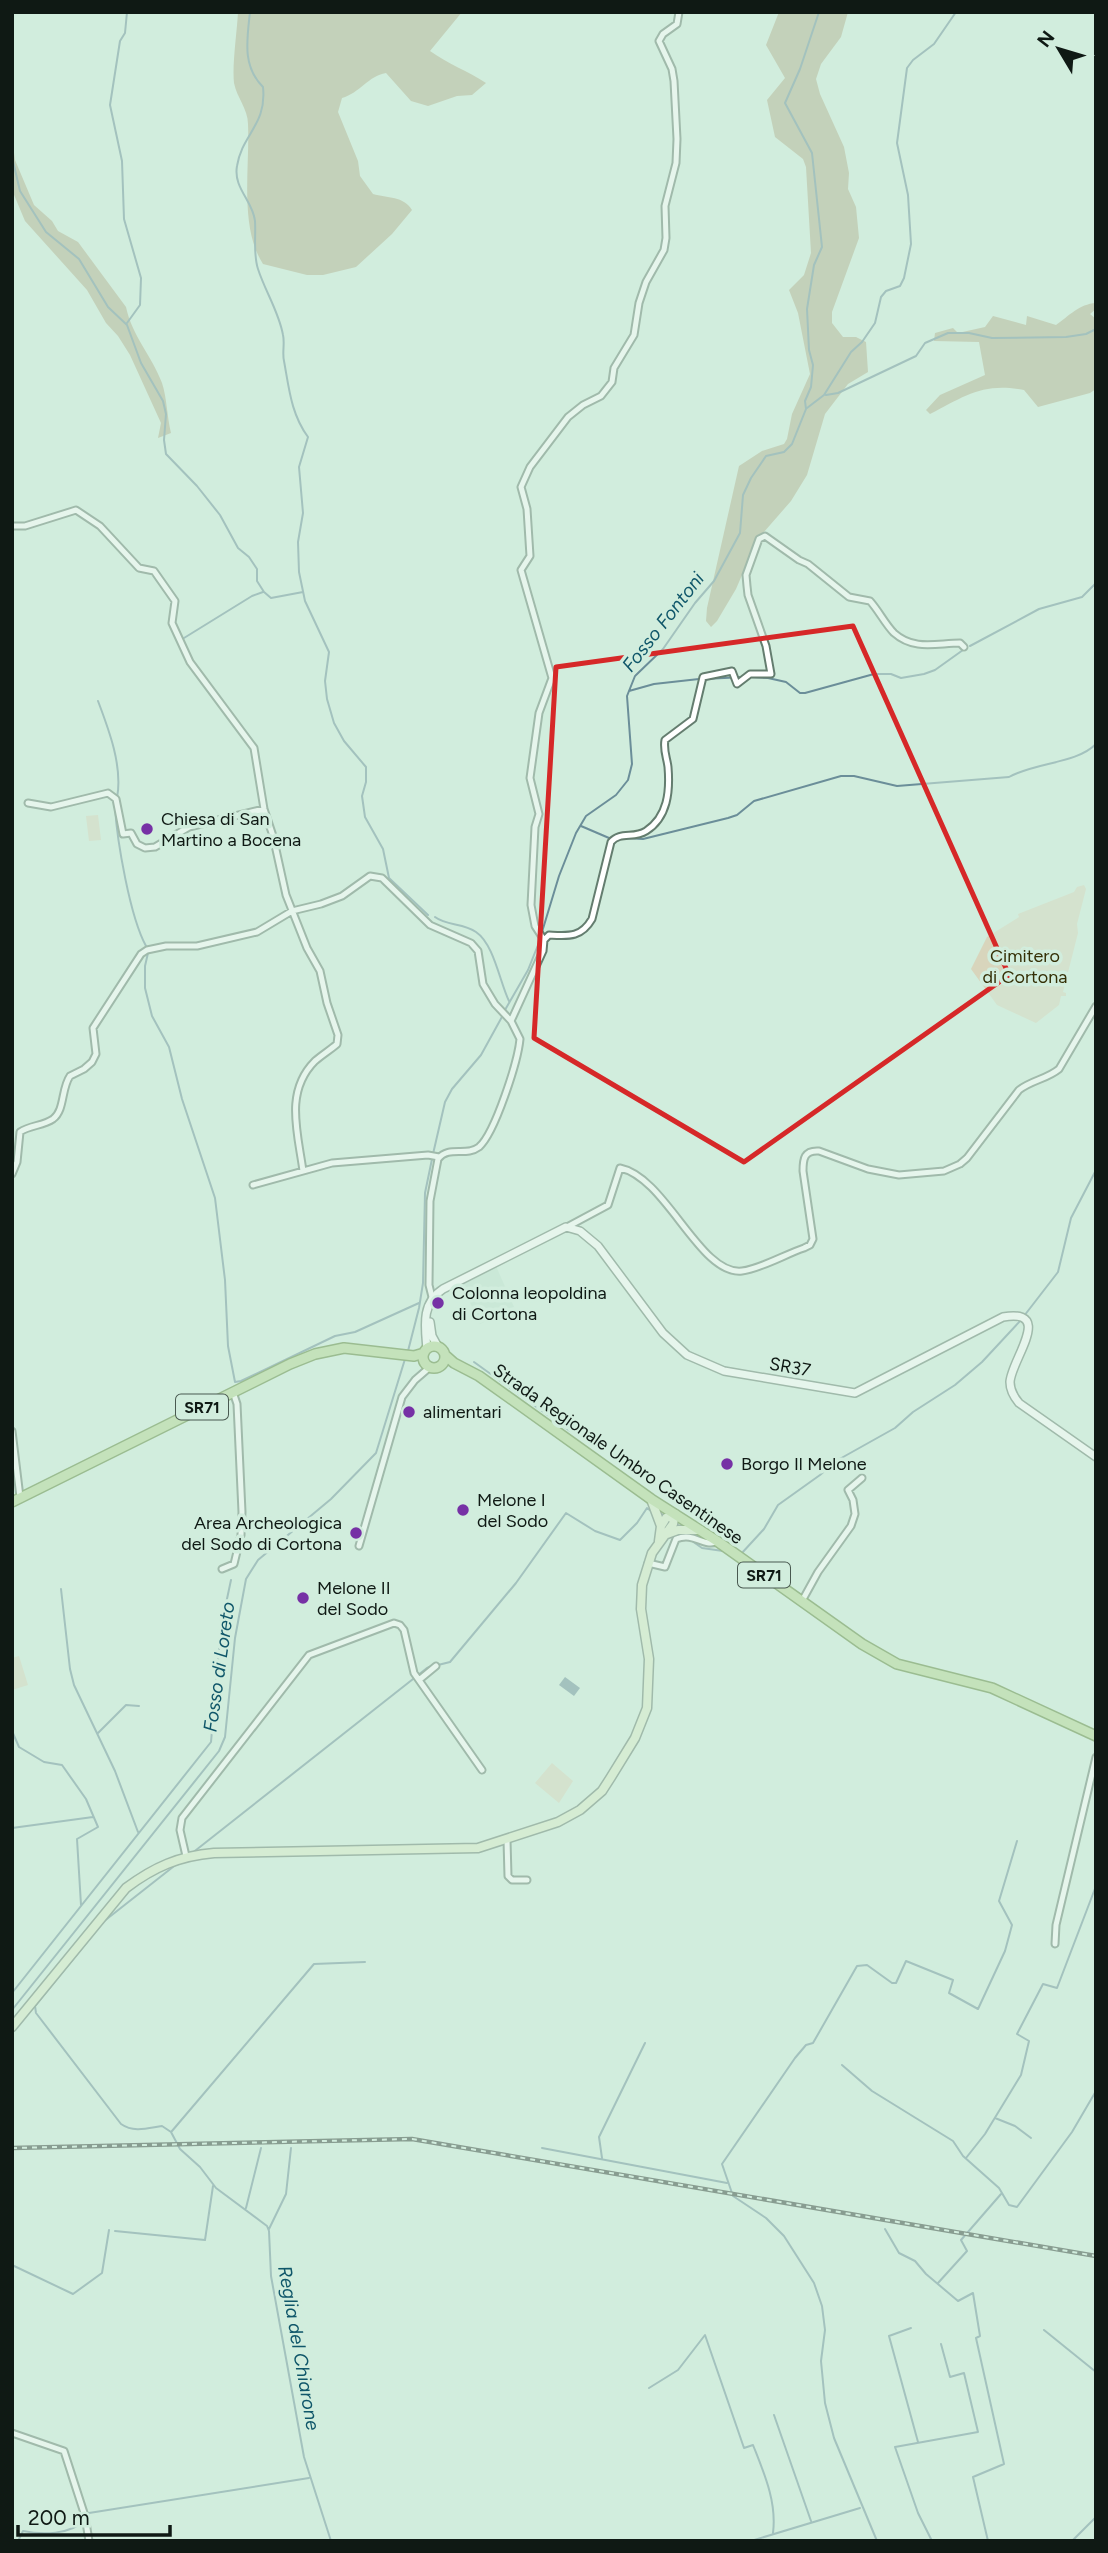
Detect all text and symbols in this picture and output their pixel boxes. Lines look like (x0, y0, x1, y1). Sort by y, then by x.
north arrow (1024, 14, 1094, 84)
text: N (1032, 26, 1060, 52)
water label: Fosso Fontoni (617, 567, 709, 676)
place label: Chiesa di San Martino a Bocena (161, 808, 301, 851)
marker: Chiesa di San Martino a Bocena (139, 821, 155, 837)
park label: Cimitero di Cortona (982, 945, 1068, 988)
place label: Colonna leopoldina di Cortona (452, 1282, 607, 1325)
marker: Colonna leopoldina di Cortona (430, 1295, 446, 1311)
street label: SR37 (768, 1353, 813, 1382)
street label: Strada Regionale Umbro Casentinese (489, 1359, 747, 1549)
road number: SR71 (176, 1394, 228, 1420)
place label: alimentari (423, 1401, 502, 1423)
marker: alimentari (401, 1404, 417, 1420)
place label: Borgo Il Melone (741, 1453, 867, 1475)
marker: Borgo Il Melone (719, 1456, 735, 1472)
place label: Melone I del Sodo (477, 1489, 548, 1532)
marker: Melone I del Sodo (455, 1502, 471, 1518)
place label: Area Archeologica del Sodo di Cortona (181, 1512, 342, 1555)
marker: Area Archeologica del Sodo di Cortona (348, 1525, 364, 1541)
road number: SR71 (738, 1562, 790, 1588)
place label: Melone II del Sodo (317, 1577, 391, 1620)
marker: Melone II del Sodo (295, 1590, 311, 1606)
water label: Fosso di Loreto (198, 1600, 240, 1734)
water label: Reglia del Chiarone (273, 2264, 325, 2433)
scale bar (18, 2494, 170, 2538)
text: 200 m (28, 2505, 90, 2530)

